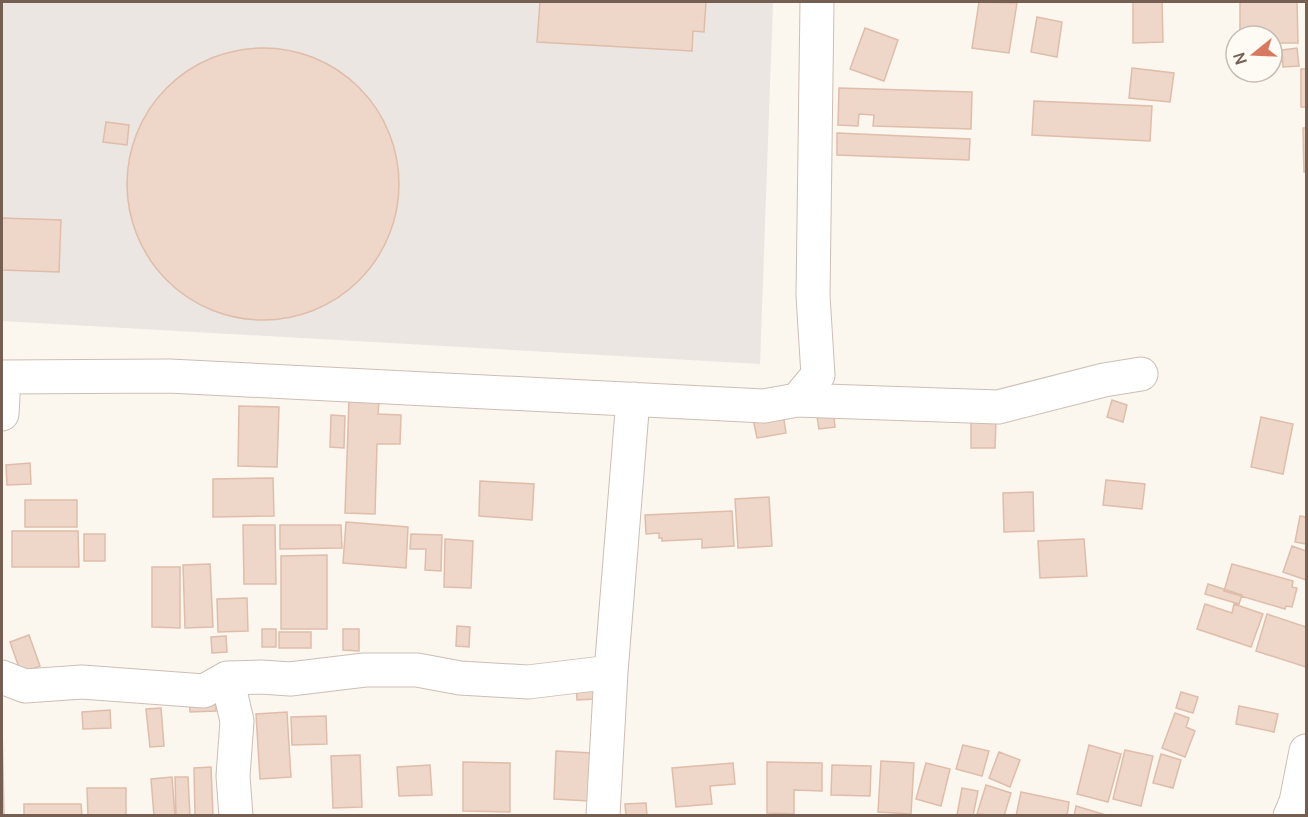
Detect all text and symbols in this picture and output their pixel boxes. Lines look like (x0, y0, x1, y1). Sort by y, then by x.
north arrow (1224, 24, 1284, 84)
text: N (1227, 50, 1252, 68)

